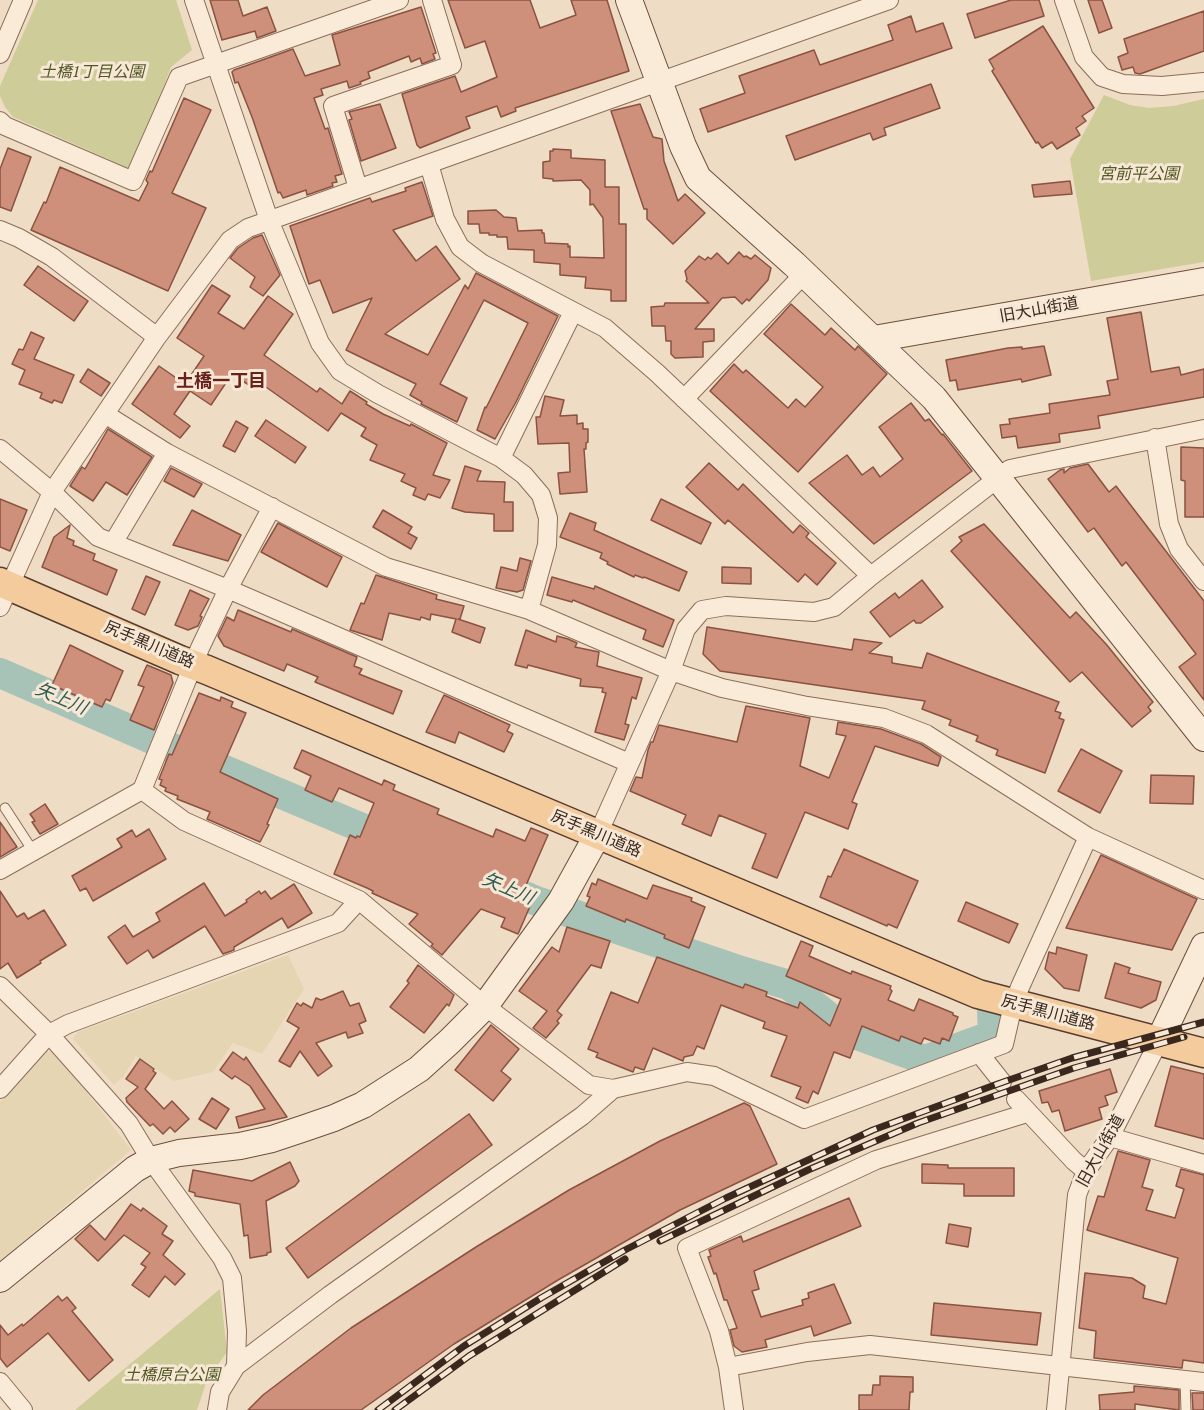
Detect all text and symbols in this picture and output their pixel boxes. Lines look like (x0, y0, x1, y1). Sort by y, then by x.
park label: 土橋1丁目公園 (40, 62, 144, 82)
park label: 宮前平公園 (1099, 164, 1179, 184)
street label: 旧大山街道 (998, 294, 1080, 326)
district label: 土橋一丁目 (176, 371, 266, 393)
street label: 尻手黒川道路 (101, 617, 197, 673)
water label: 矢上川 (32, 679, 90, 719)
street label: 尻手黒川道路 (548, 806, 644, 862)
water label: 矢上川 (479, 869, 537, 909)
street label: 尻手黒川道路 (999, 991, 1097, 1035)
street label: 旧大山街道 (1073, 1111, 1129, 1191)
park label: 土橋原台公園 (124, 1365, 220, 1385)

